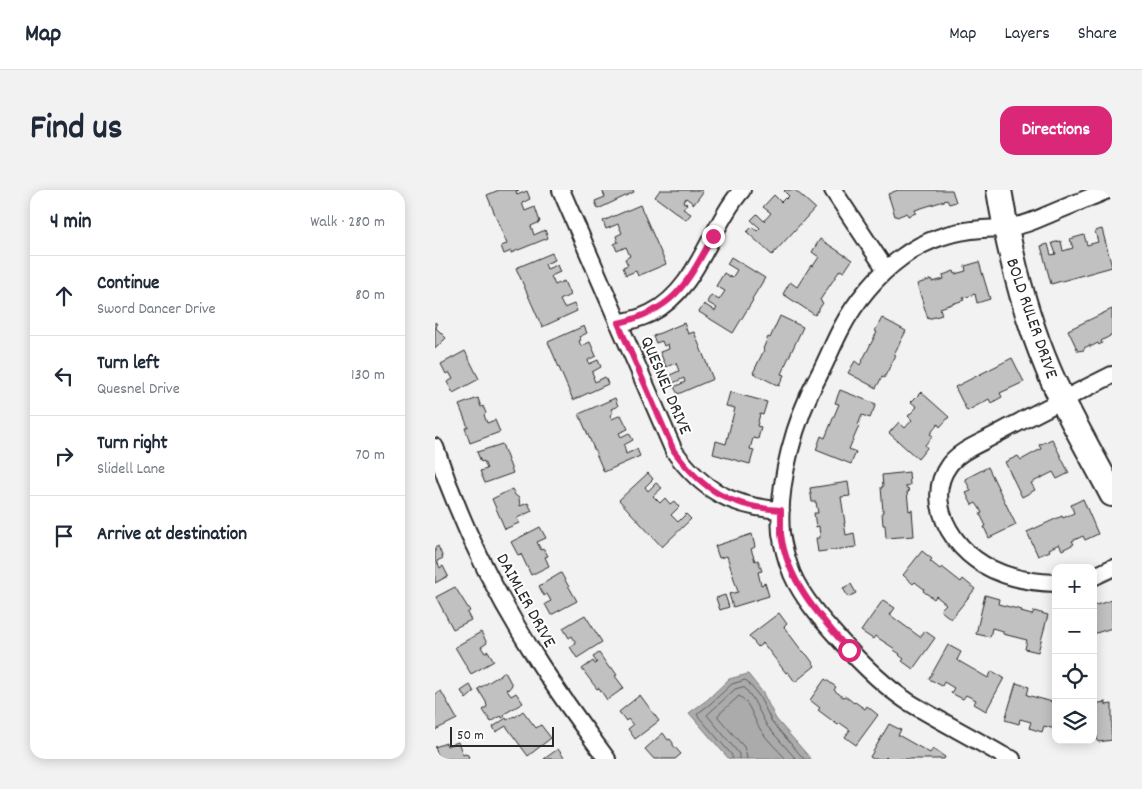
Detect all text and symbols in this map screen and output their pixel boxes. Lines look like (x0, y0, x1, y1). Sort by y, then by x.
text: Map (25, 18, 61, 52)
text: Map (949, 22, 976, 47)
text: Layers (1004, 22, 1050, 47)
text: Share (1078, 22, 1117, 47)
text: Find us (30, 105, 122, 155)
button: Directions (1000, 106, 1112, 155)
text: 4 min (50, 208, 92, 238)
text: Walk · 280 m (310, 211, 385, 234)
route end (702, 225, 725, 248)
street label: BOLD RULER DRIVE (998, 255, 1063, 382)
text: Continue (97, 271, 159, 298)
icon: ahead (50, 282, 78, 310)
text: 80 m (355, 284, 385, 307)
text: Sword Dancer Drive (97, 298, 216, 321)
street label: QUESNEL DRIVE (633, 333, 697, 439)
text: Turn left (97, 351, 160, 378)
icon: left (50, 362, 78, 390)
text: 130 m (351, 364, 385, 387)
text: Quesnel Drive (97, 378, 180, 401)
text: Turn right (97, 431, 168, 458)
icon: right (50, 442, 78, 470)
text: 70 m (355, 444, 385, 467)
text: Slidell Lane (97, 458, 165, 481)
icon: arrive (50, 522, 78, 550)
text: Arrive at destination (97, 522, 247, 549)
street label: DAIMLER DRIVE (489, 550, 561, 653)
map controls (1052, 564, 1097, 744)
button: + (1052, 564, 1097, 609)
button: − (1052, 609, 1097, 654)
route start (838, 639, 861, 662)
button: locate (1052, 654, 1097, 699)
button: layers (1052, 699, 1097, 744)
scale bar (450, 724, 554, 747)
text: 50 m (457, 726, 484, 746)

